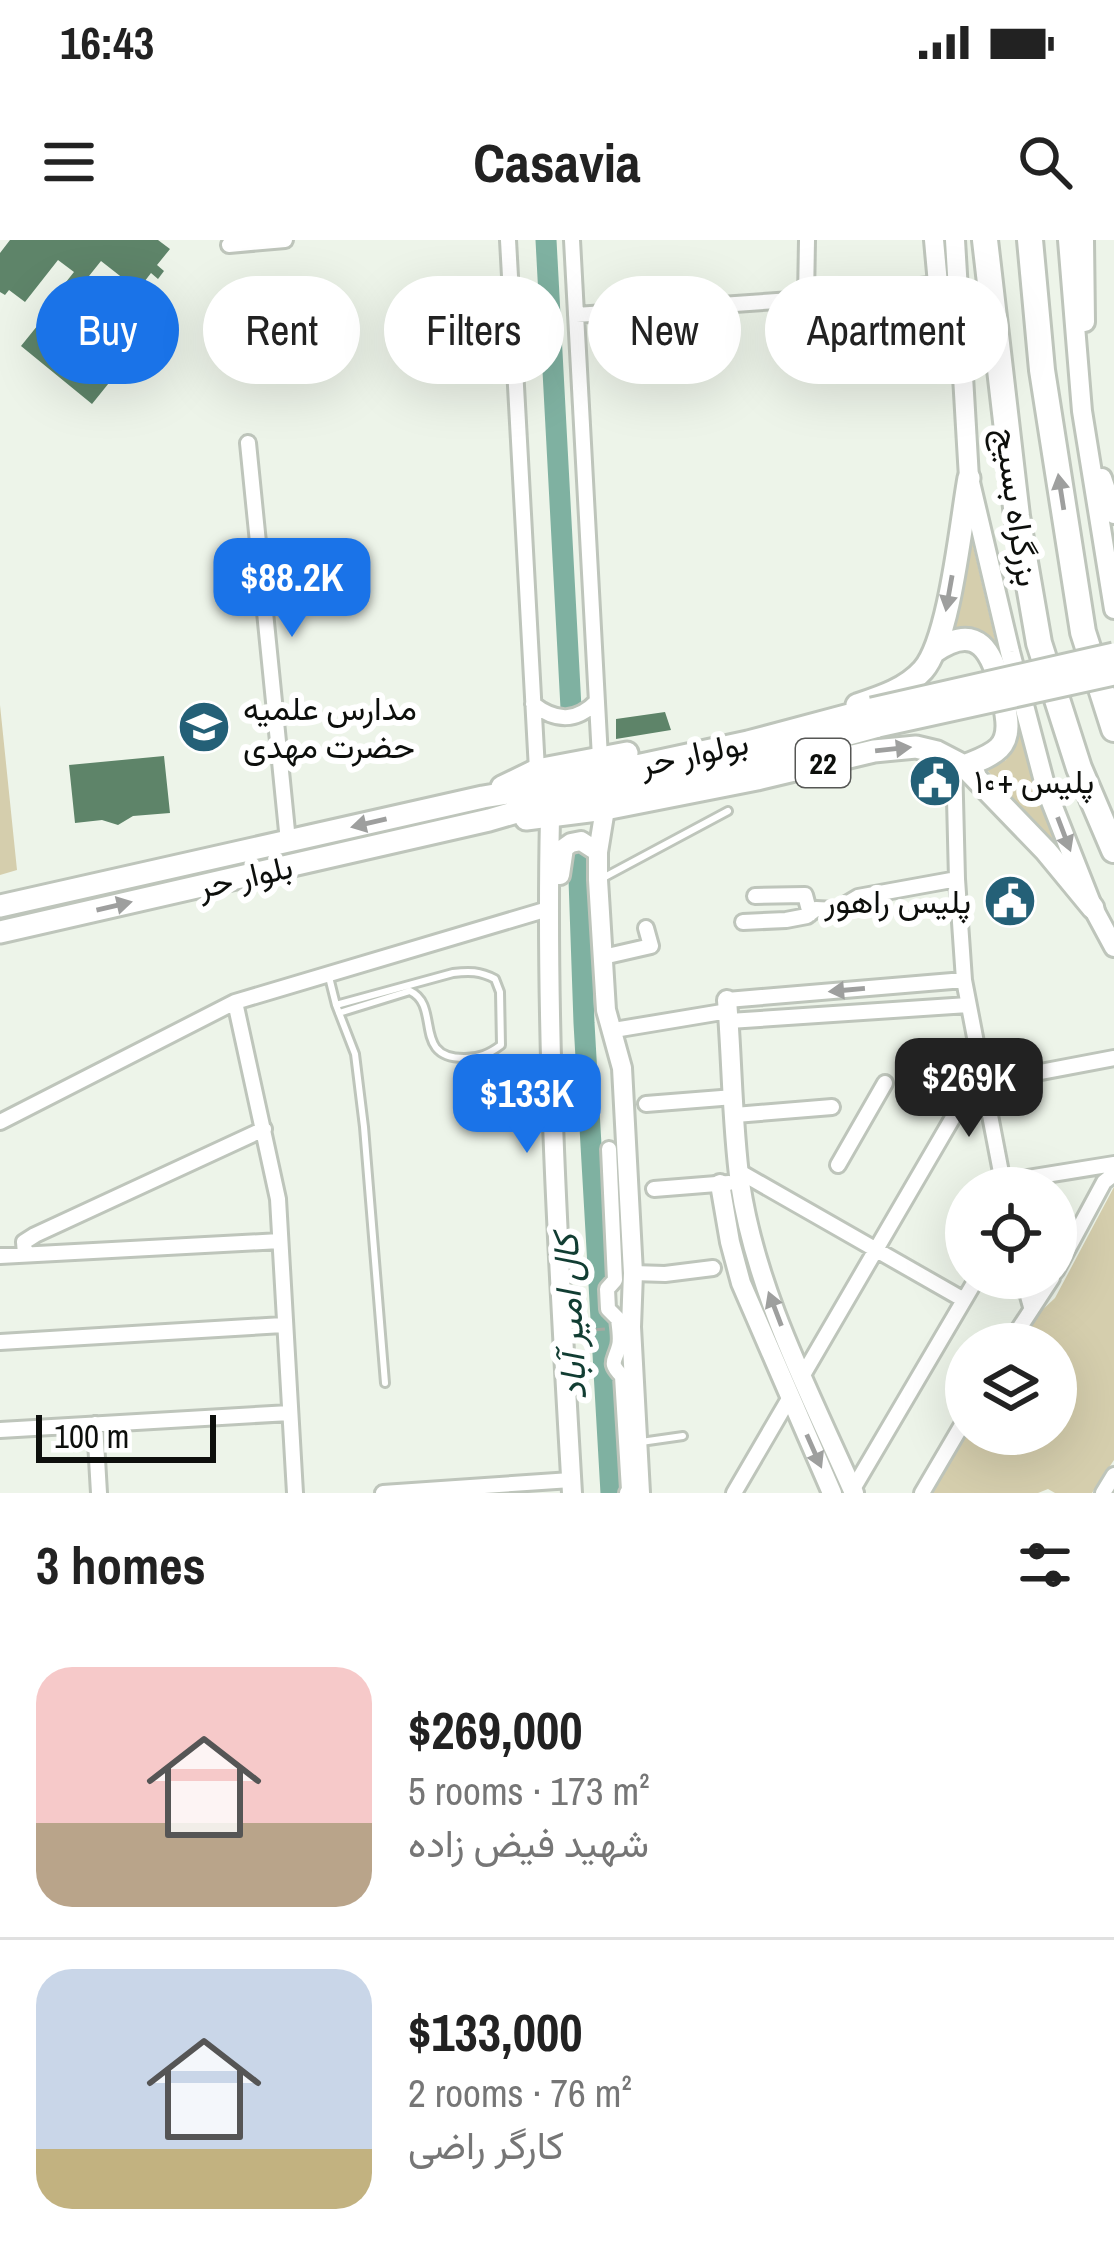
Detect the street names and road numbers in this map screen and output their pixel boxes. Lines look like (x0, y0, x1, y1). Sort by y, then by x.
street label: بزرگراه بسیج (984, 425, 1051, 589)
street label: بولوار حر (635, 720, 752, 786)
road number: 22 (796, 739, 850, 787)
street label: بلوار حر (192, 844, 297, 908)

